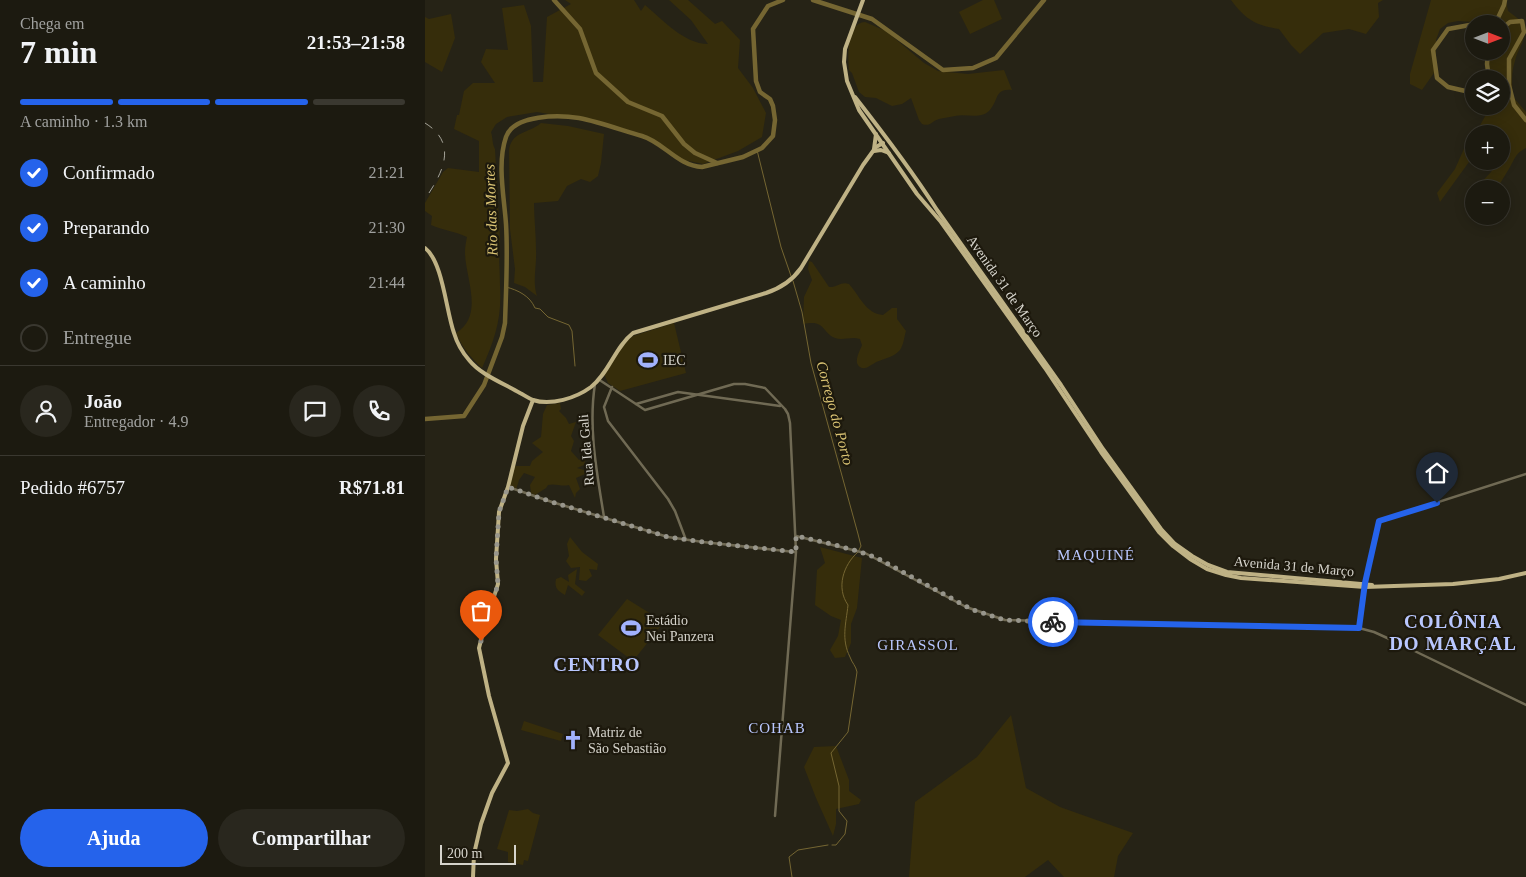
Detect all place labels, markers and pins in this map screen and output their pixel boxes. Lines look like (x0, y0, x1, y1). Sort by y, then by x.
sports icon: IEC (637, 349, 659, 371)
place label: IEC (663, 353, 686, 368)
pin (1416, 452, 1458, 503)
pin (460, 590, 502, 641)
place label: Estádio Nei Panzera (646, 613, 715, 644)
sports icon: Estádio Nei Panzera (620, 617, 642, 639)
place label: Matriz de São Sebastião (588, 725, 666, 756)
church icon: Matriz de São Sebastião (562, 729, 584, 751)

